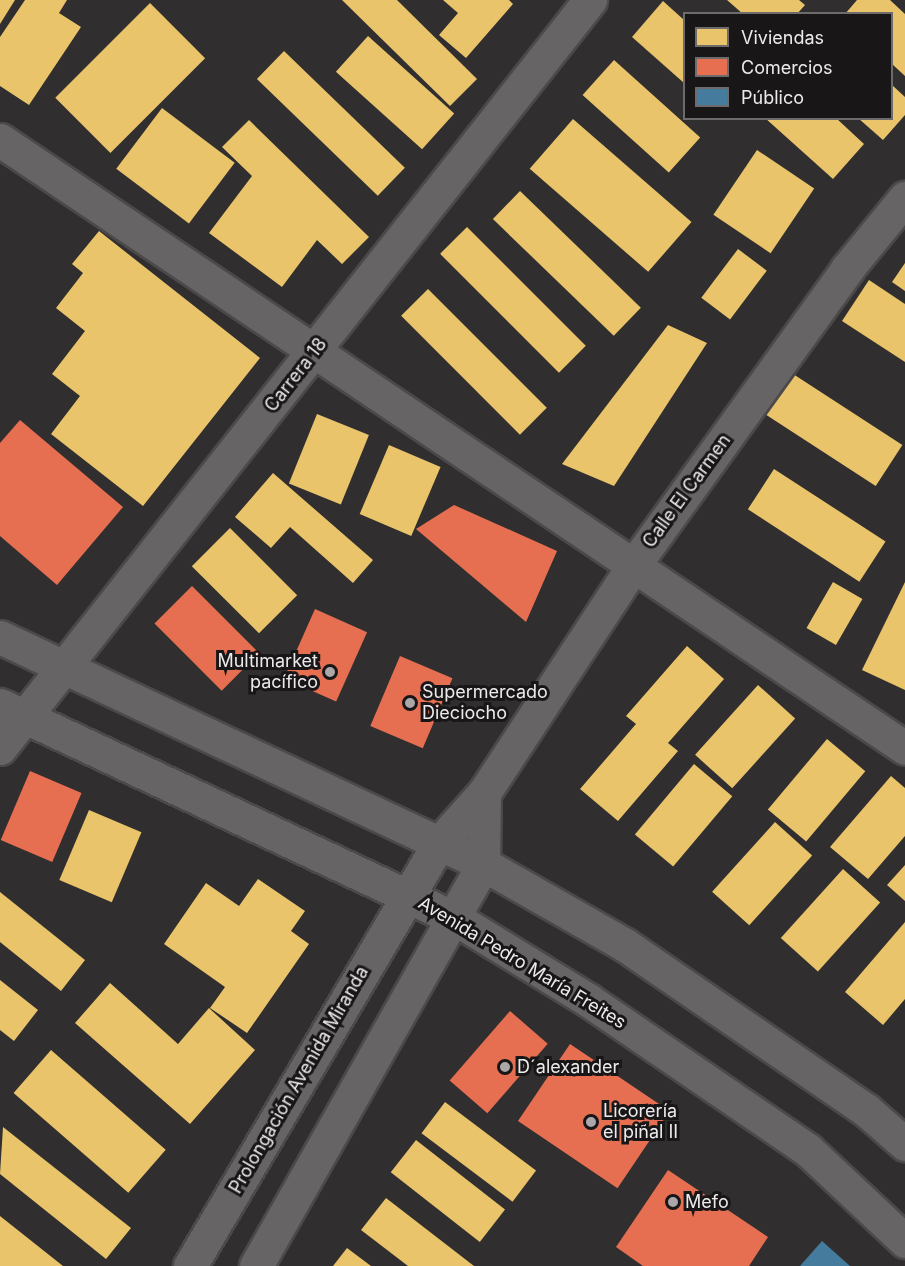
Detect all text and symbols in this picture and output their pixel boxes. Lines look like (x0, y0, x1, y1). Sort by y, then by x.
legend (683, 12, 893, 120)
text: Viviendas (741, 27, 824, 48)
text: Comercios (741, 57, 833, 78)
text: Público (741, 87, 804, 108)
street label: Carrera 18 (260, 334, 332, 416)
street label: Calle El Carmen (639, 430, 735, 552)
place label: Multimarket pacífico (217, 651, 318, 694)
marker: Multimarket pacífico (323, 665, 337, 679)
place label: Supermercado Dieciocho (422, 682, 548, 724)
marker: Supermercado Dieciocho (403, 696, 417, 710)
street label: Avenida Pedro María Freites (414, 892, 630, 1034)
street label: Prolongación Avenida Miranda (225, 963, 373, 1197)
place label: D´alexander (517, 1056, 619, 1078)
marker: D´alexander (498, 1060, 512, 1074)
place label: Licorería el piñal II (603, 1101, 678, 1144)
marker: Licorería el piñal II (584, 1115, 598, 1129)
place label: Mefo (685, 1191, 729, 1213)
marker: Mefo (666, 1195, 680, 1209)

